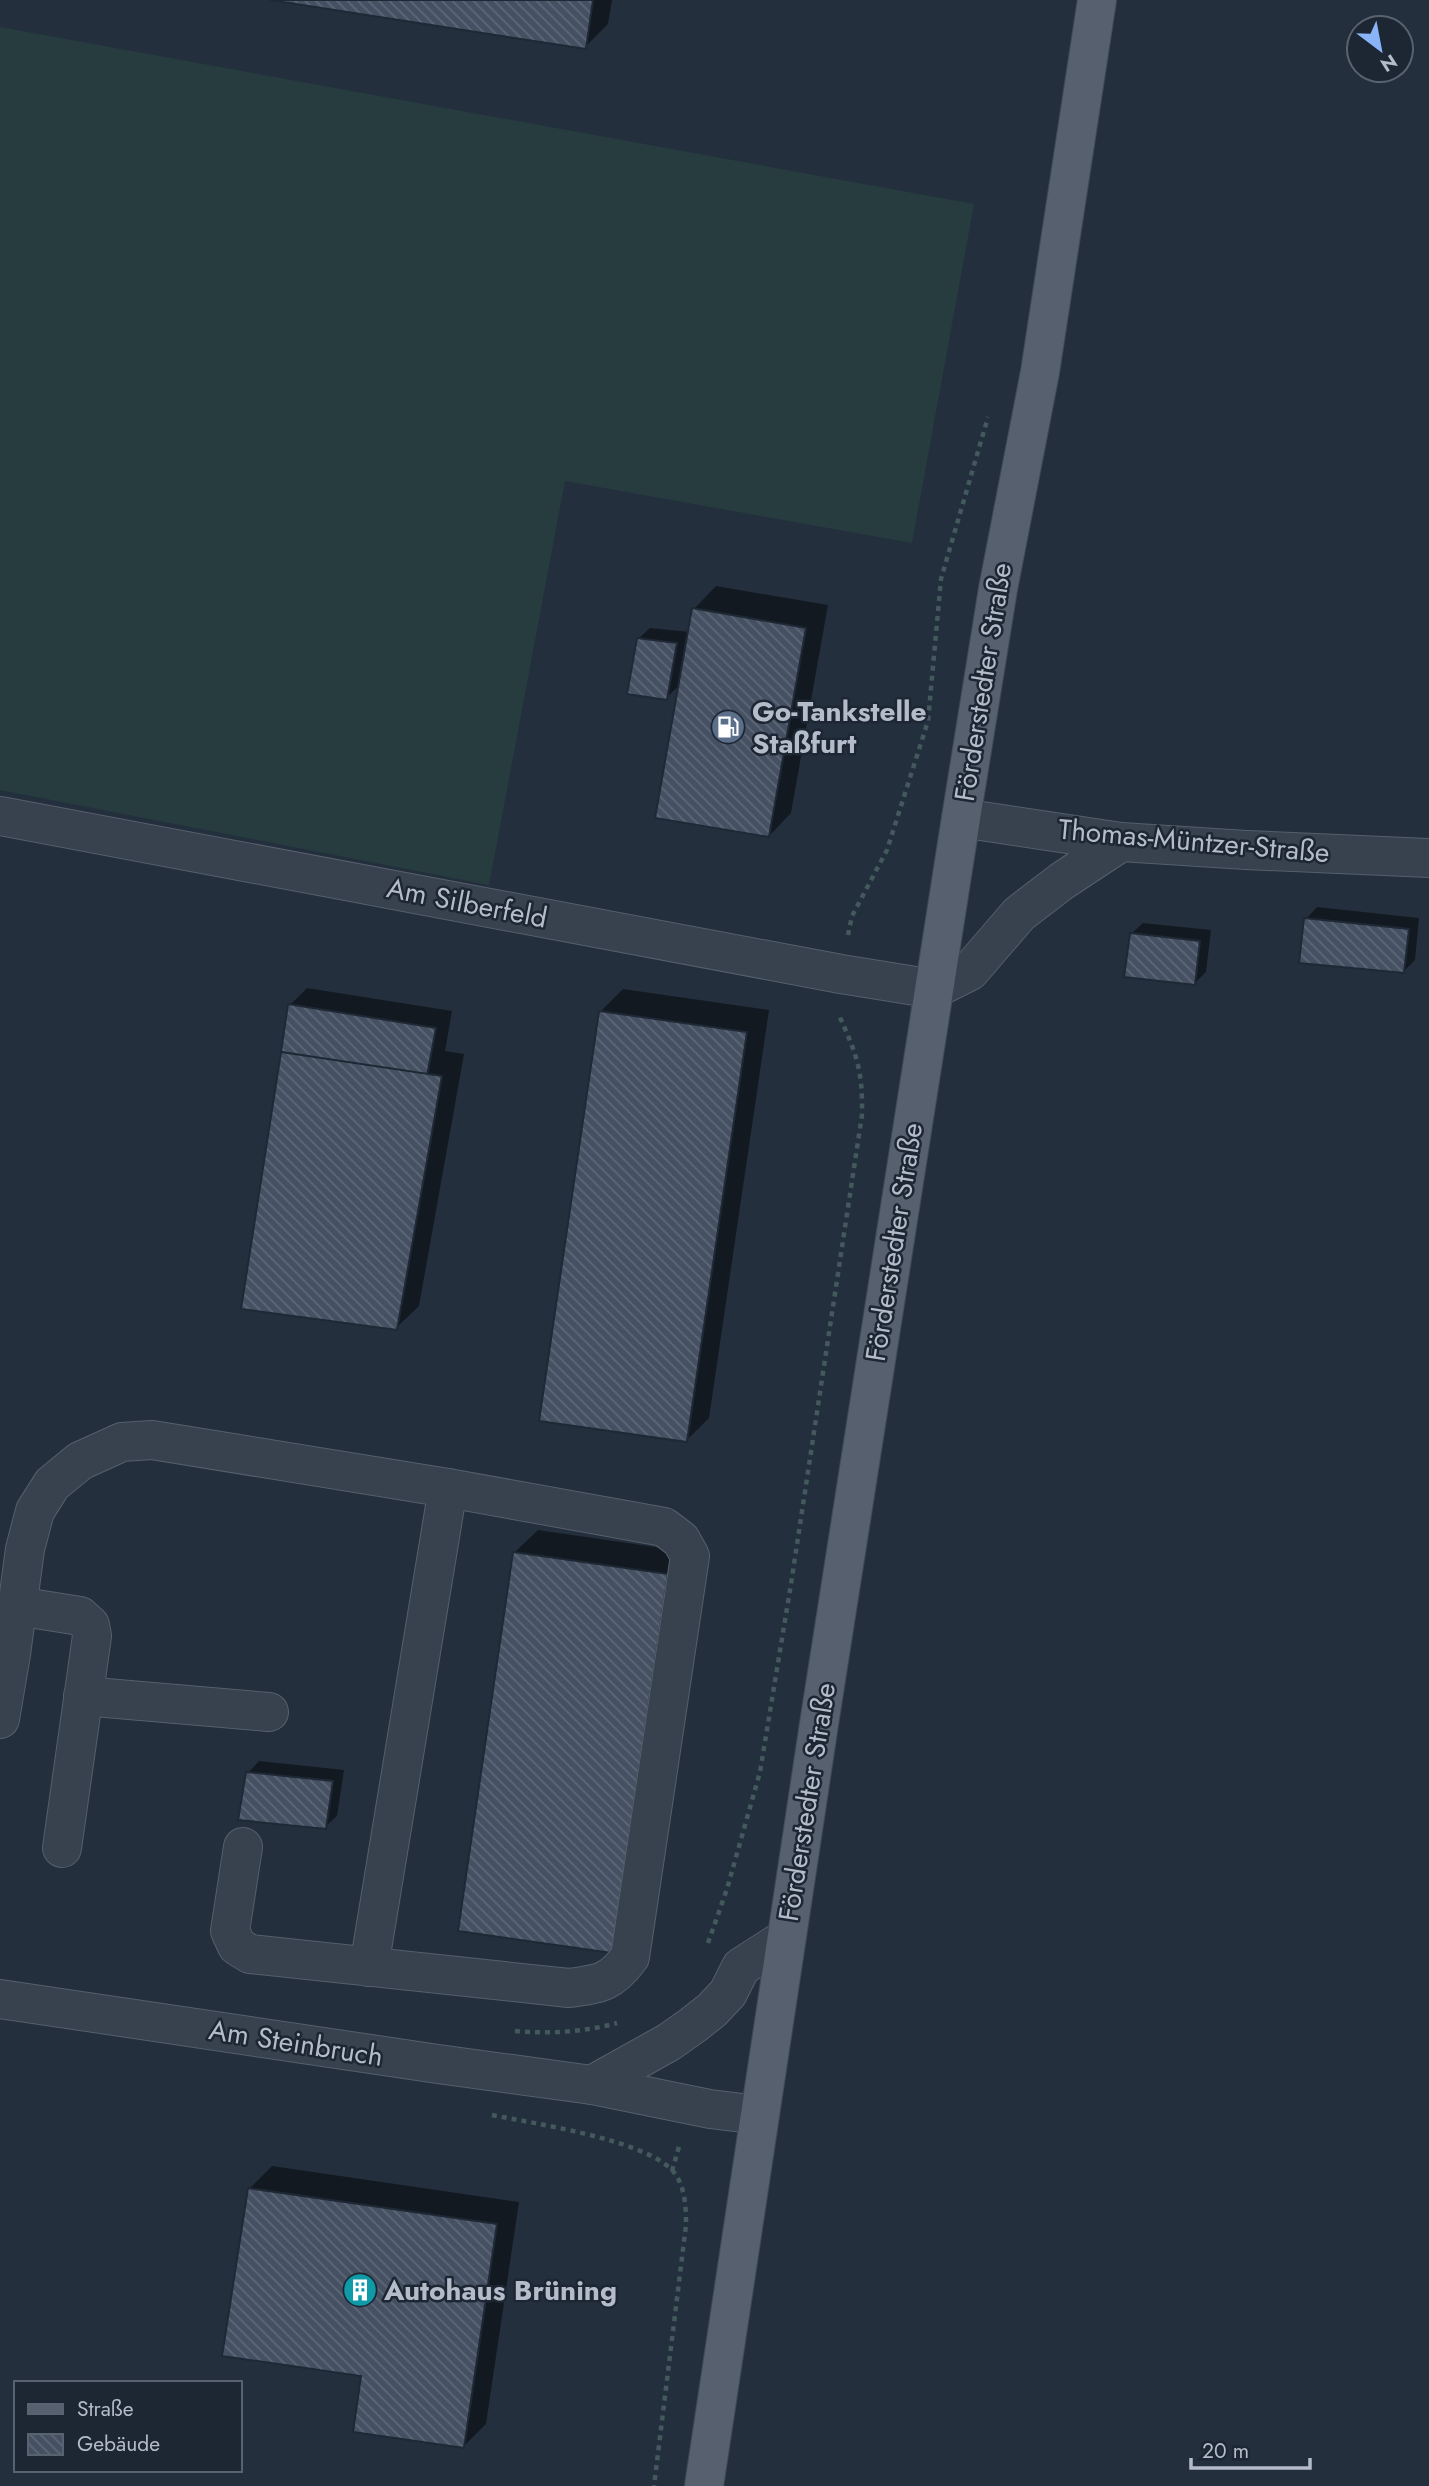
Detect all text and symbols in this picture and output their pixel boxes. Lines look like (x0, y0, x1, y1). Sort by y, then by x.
north arrow (1345, 14, 1415, 84)
text: N (1375, 48, 1402, 78)
street label: Förderstedter Straße (944, 560, 1022, 804)
place label: Go-Tankstelle Staßfurt (752, 691, 927, 764)
fuel station icon: Go-Tankstelle Staßfurt (709, 708, 747, 746)
street label: Thomas-Müntzer-Straße (1057, 809, 1331, 873)
street label: Am Silberfeld (383, 867, 551, 939)
street label: Förderstedter Straße (855, 1120, 933, 1364)
street label: Förderstedter Straße (768, 1680, 846, 1924)
street label: Am Steinbruch (206, 2009, 386, 2077)
place label: Autohaus Brüning (383, 2270, 617, 2311)
building icon: Autohaus Brüning (341, 2271, 379, 2309)
legend (14, 2381, 242, 2472)
text: Straße (77, 2394, 134, 2424)
scale bar (1191, 2426, 1310, 2470)
text: Gebäude (77, 2429, 160, 2459)
text: 20 m (1202, 2436, 1249, 2466)

